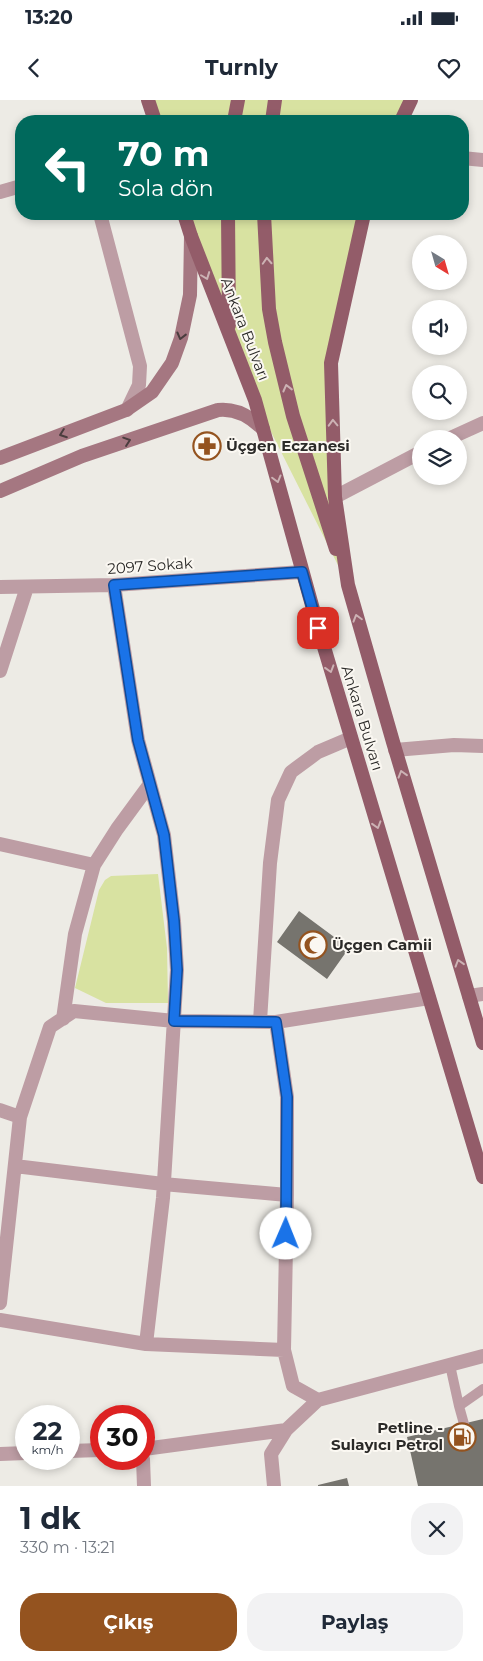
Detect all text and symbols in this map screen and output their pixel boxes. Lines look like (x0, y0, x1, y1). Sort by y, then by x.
text: 13:20 (25, 6, 73, 29)
icon: back (20, 54, 48, 82)
text: Turnly (205, 54, 278, 81)
icon: heart (435, 54, 463, 82)
text: 70 m (118, 132, 209, 175)
icon: left (35, 135, 100, 200)
text: Sola dön (118, 175, 214, 202)
north arrow (412, 235, 468, 290)
map controls (412, 235, 467, 485)
one-way arrow (261, 257, 272, 265)
one-way arrow (200, 271, 211, 280)
street label: Ankara Bulvarı (217, 275, 274, 383)
button: sound (412, 300, 467, 355)
one-way arrow (176, 332, 186, 340)
button: search (412, 365, 467, 420)
one-way arrow (282, 385, 292, 393)
one-way arrow (327, 418, 338, 426)
one-way arrow (59, 428, 68, 438)
button: layers (412, 430, 467, 485)
pharmacy icon: Üçgen Eczanesi (192, 431, 222, 461)
place label: Üçgen Eczanesi (226, 436, 350, 455)
one-way arrow (122, 437, 130, 447)
one-way arrow (271, 474, 281, 482)
street label: 2097 Sokak (107, 553, 193, 578)
pin (297, 607, 339, 649)
icon: arrive (304, 614, 332, 642)
one-way arrow (352, 614, 362, 622)
street label: Ankara Bulvarı (337, 663, 387, 773)
one-way arrow (324, 664, 334, 673)
one-way arrow (398, 770, 408, 779)
one-way arrow (371, 820, 381, 828)
mosque icon: Üçgen Camii (298, 930, 328, 960)
place label: Üçgen Camii (332, 935, 432, 954)
one-way arrow (455, 959, 465, 968)
position arrow (259, 1207, 311, 1259)
speed limit sign: 30 (90, 1405, 155, 1470)
text: 22 (33, 1416, 62, 1446)
place label: Petline - Sulayıcı Petrol (331, 1418, 443, 1454)
fuel station icon: Petline - Sulayıcı Petrol (447, 1422, 477, 1452)
text: km/h (31, 1442, 64, 1457)
text: 1 dk (20, 1500, 81, 1537)
button: close (411, 1503, 463, 1555)
text: 330 m · 13:21 (20, 1538, 115, 1557)
button: Çıkış (20, 1593, 237, 1651)
button: Paylaş (247, 1593, 463, 1651)

